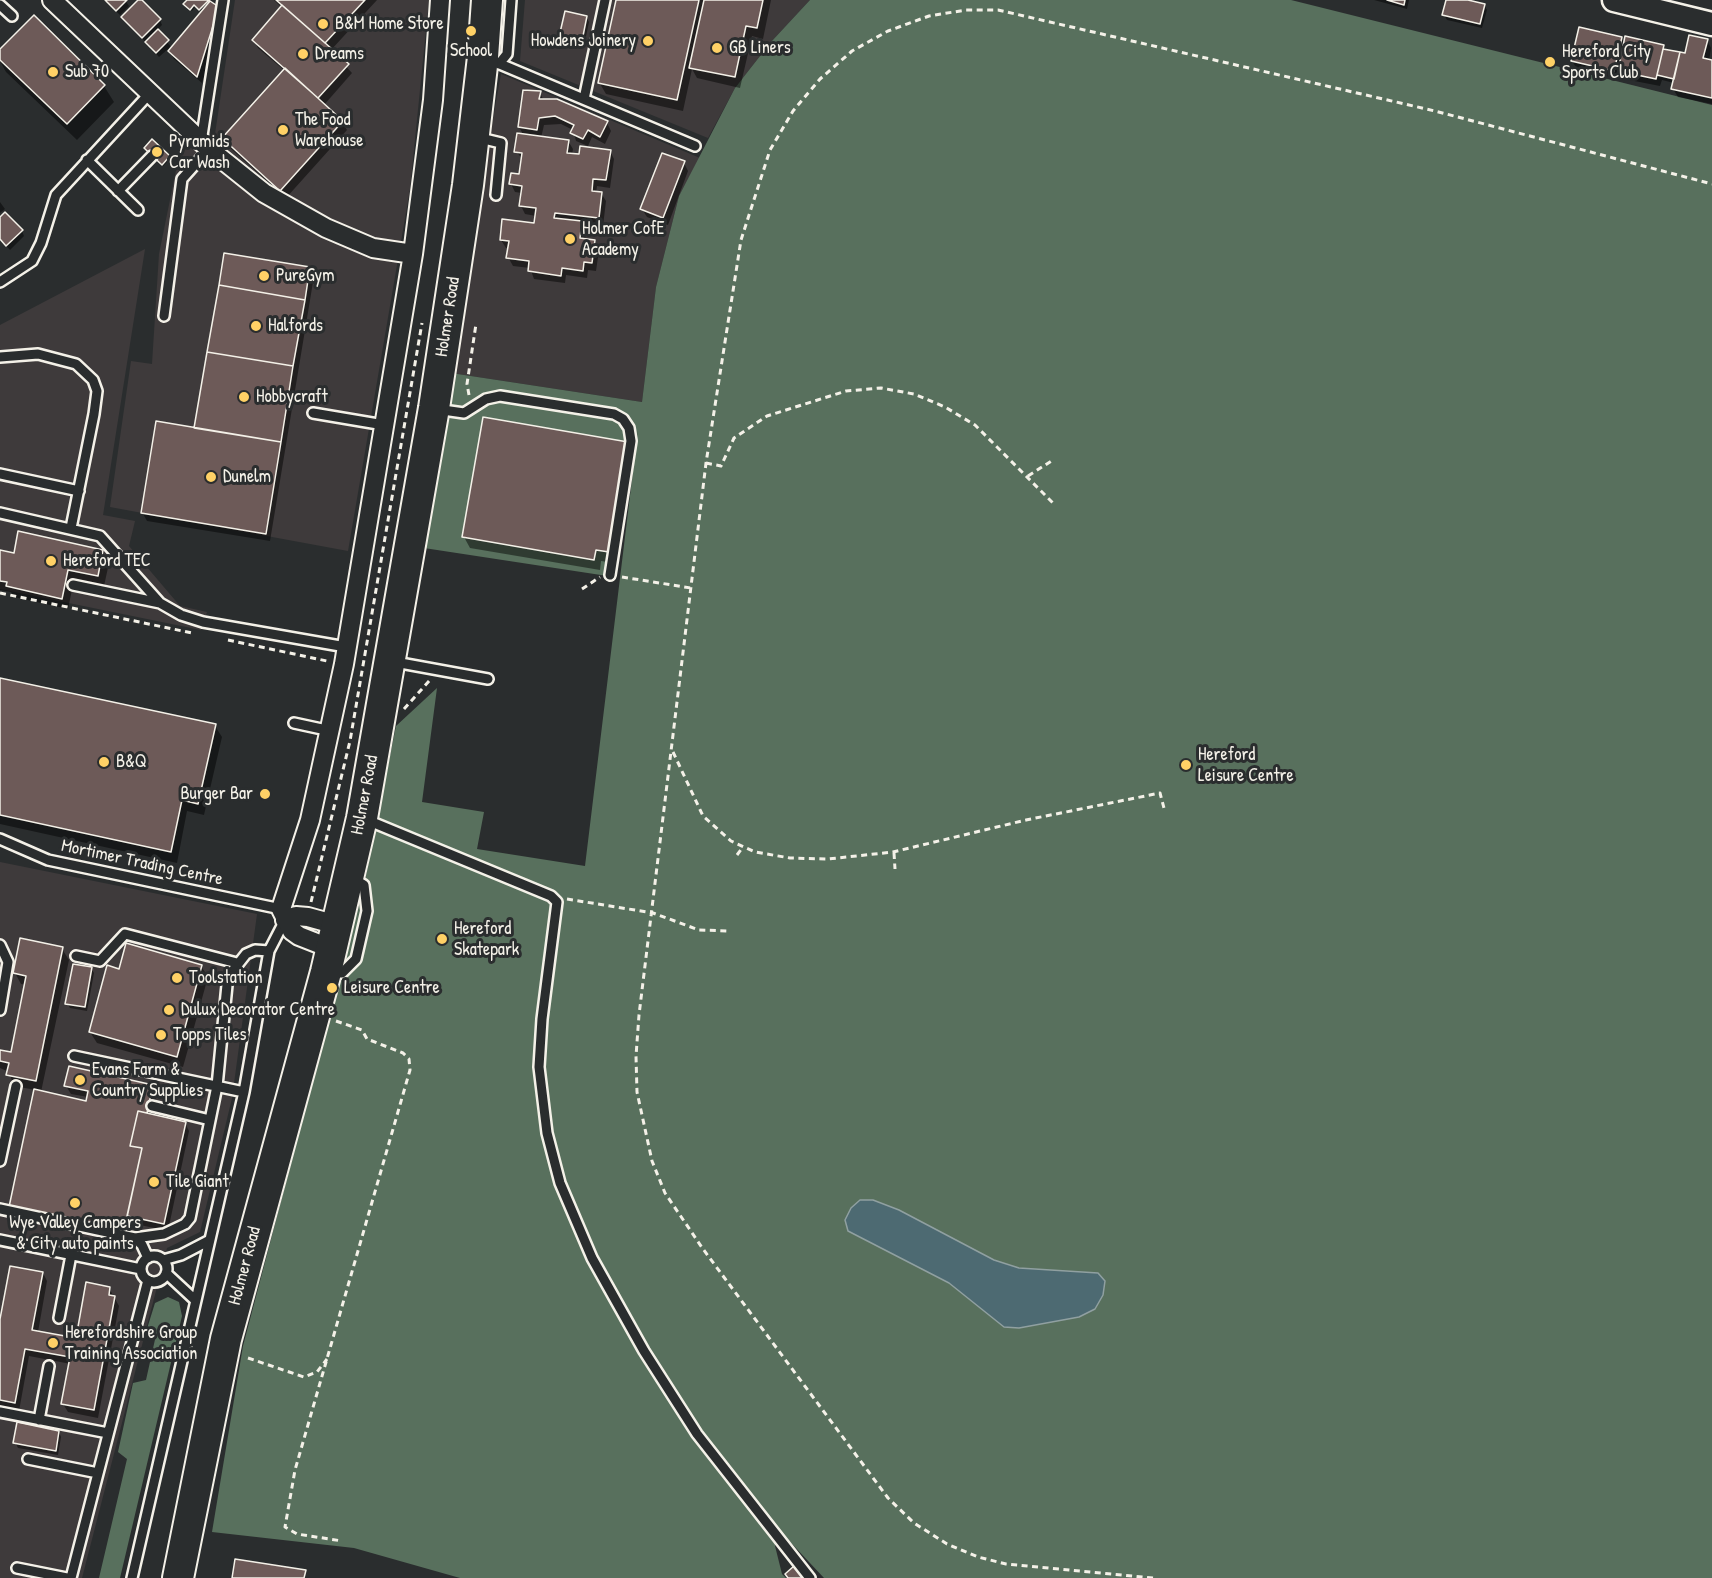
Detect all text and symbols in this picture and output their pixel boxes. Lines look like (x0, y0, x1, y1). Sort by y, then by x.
place label: B&M Home Store (335, 13, 444, 35)
marker: B&M Home Store (316, 17, 330, 31)
marker: School (464, 24, 478, 38)
place label: Howdens Joinery (531, 30, 636, 52)
marker: Howdens Joinery (641, 34, 655, 48)
place label: GB Liners (729, 37, 791, 59)
place label: School (450, 40, 492, 62)
marker: GB Liners (710, 41, 724, 55)
place label: Hereford City Sports Club (1562, 41, 1651, 84)
place label: Dreams (315, 43, 364, 65)
marker: Dreams (296, 47, 310, 61)
marker: Hereford City Sports Club (1543, 55, 1557, 69)
place label: Sub 70 (65, 61, 109, 83)
marker: Sub 70 (46, 65, 60, 79)
place label: The Food Warehouse (295, 109, 363, 152)
marker: The Food Warehouse (276, 123, 290, 137)
place label: Pyramids Car Wash (169, 131, 230, 174)
marker: Pyramids Car Wash (150, 145, 164, 159)
place label: Holmer CofE Academy (582, 218, 664, 260)
marker: Holmer CofE Academy (563, 232, 577, 246)
place label: PureGym (276, 265, 334, 287)
marker: PureGym (257, 269, 271, 283)
street label: Holmer Road (431, 276, 465, 358)
place label: Halfords (268, 315, 323, 337)
marker: Halfords (249, 319, 263, 333)
place label: Hobbycraft (256, 386, 328, 408)
marker: Hobbycraft (237, 390, 251, 404)
place label: Dunelm (223, 466, 271, 488)
marker: Dunelm (204, 470, 218, 484)
place label: Hereford TEC (63, 550, 151, 572)
marker: Hereford TEC (44, 554, 58, 568)
place label: Hereford Leisure Centre (1198, 744, 1294, 786)
place label: B&Q (116, 751, 146, 773)
street label: Holmer Road (347, 753, 383, 837)
marker: B&Q (97, 755, 111, 769)
marker: Hereford Leisure Centre (1179, 758, 1193, 772)
place label: Burger Bar (180, 783, 253, 805)
marker: Burger Bar (258, 787, 272, 801)
street label: Mortimer Trading Centre (59, 835, 225, 891)
place label: Hereford Skatepark (454, 918, 519, 960)
marker: Hereford Skatepark (435, 932, 449, 946)
place label: Toolstation (189, 967, 263, 989)
marker: Toolstation (170, 971, 184, 985)
place label: Leisure Centre (344, 977, 440, 999)
marker: Leisure Centre (325, 981, 339, 995)
place label: Dulux Decorator Centre (181, 999, 335, 1021)
marker: Dulux Decorator Centre (162, 1003, 176, 1017)
place label: Topps Tiles (173, 1024, 246, 1046)
marker: Topps Tiles (154, 1028, 168, 1042)
place label: Evans Farm & Country Supplies (92, 1059, 203, 1102)
marker: Evans Farm & Country Supplies (73, 1073, 87, 1087)
place label: Tile Giant (166, 1171, 229, 1193)
marker: Tile Giant (147, 1175, 161, 1189)
marker: Wye Valley Campers & City auto paints (68, 1196, 82, 1210)
place label: Wye Valley Campers & City auto paints (9, 1212, 141, 1254)
street label: Holmer Road (224, 1224, 266, 1308)
place label: Herefordshire Group Training Association (65, 1322, 197, 1364)
marker: Herefordshire Group Training Association (46, 1336, 60, 1350)

